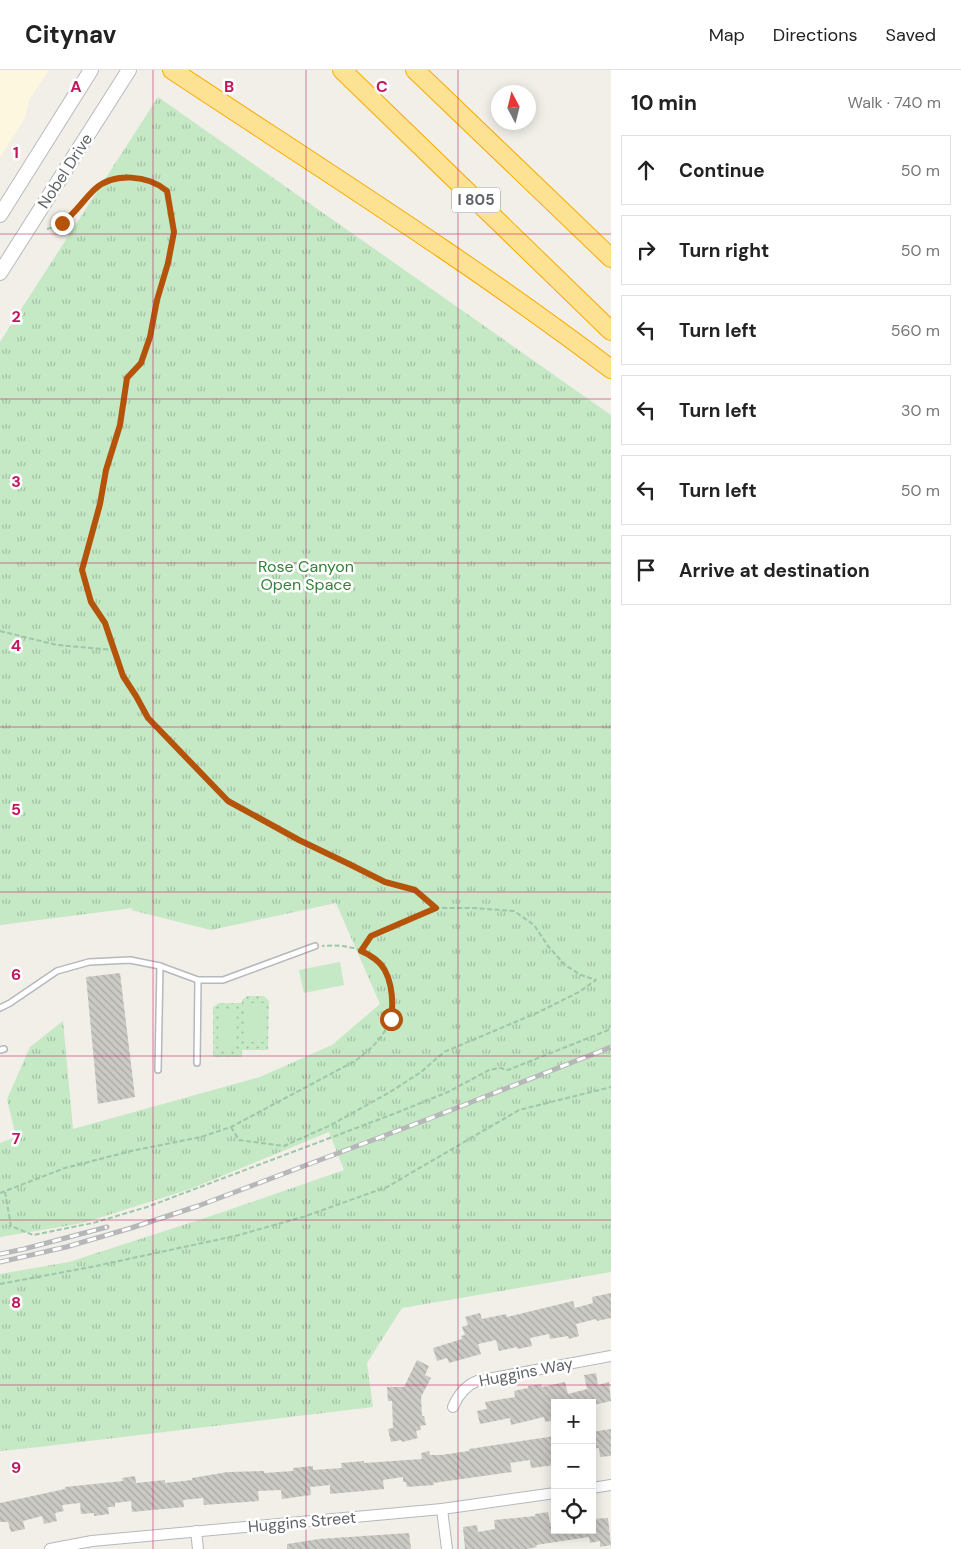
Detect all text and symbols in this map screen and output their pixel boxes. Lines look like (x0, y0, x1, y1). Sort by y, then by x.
text: Citynav (25, 19, 116, 50)
text: Map (709, 23, 745, 47)
text: Directions (773, 23, 858, 47)
text: Saved (886, 23, 936, 47)
text: A (70, 76, 82, 97)
text: B (224, 76, 234, 97)
text: C (376, 76, 388, 97)
north arrow (491, 85, 536, 130)
text: 10 min (631, 89, 697, 117)
text: Walk · 740 m (848, 92, 941, 113)
street label: Nobel Drive (33, 129, 97, 213)
text: 1 (13, 142, 19, 163)
icon: ahead (632, 156, 660, 184)
text: Continue (679, 158, 765, 183)
text: 50 m (901, 160, 940, 181)
road number: I 805 (452, 188, 500, 212)
route end (51, 212, 74, 235)
icon: right (632, 236, 660, 264)
text: Turn right (679, 238, 769, 263)
text: 50 m (901, 240, 940, 261)
text: 2 (11, 306, 21, 327)
icon: left (632, 316, 660, 344)
text: Turn left (679, 318, 757, 343)
text: 560 m (891, 320, 940, 341)
icon: left (632, 396, 660, 424)
text: Turn left (679, 398, 757, 423)
text: 30 m (901, 400, 940, 421)
text: 3 (11, 471, 21, 492)
icon: left (632, 476, 660, 504)
text: Turn left (679, 478, 757, 503)
text: 50 m (901, 480, 940, 501)
park label: Rose Canyon Open Space (258, 556, 354, 595)
icon: arrive (632, 556, 660, 584)
text: Arrive at destination (679, 558, 870, 583)
text: 4 (11, 635, 21, 656)
text: 5 (11, 799, 21, 820)
text: 6 (11, 964, 21, 985)
route start (380, 1008, 403, 1031)
text: 7 (12, 1128, 21, 1149)
text: 8 (11, 1292, 21, 1313)
street label: Huggins Way (477, 1353, 575, 1391)
map controls (551, 1399, 596, 1534)
button: + (551, 1399, 596, 1444)
button: − (551, 1444, 596, 1489)
text: 9 (11, 1457, 21, 1478)
button: locate (551, 1489, 596, 1534)
street label: Huggins Street (247, 1507, 357, 1537)

